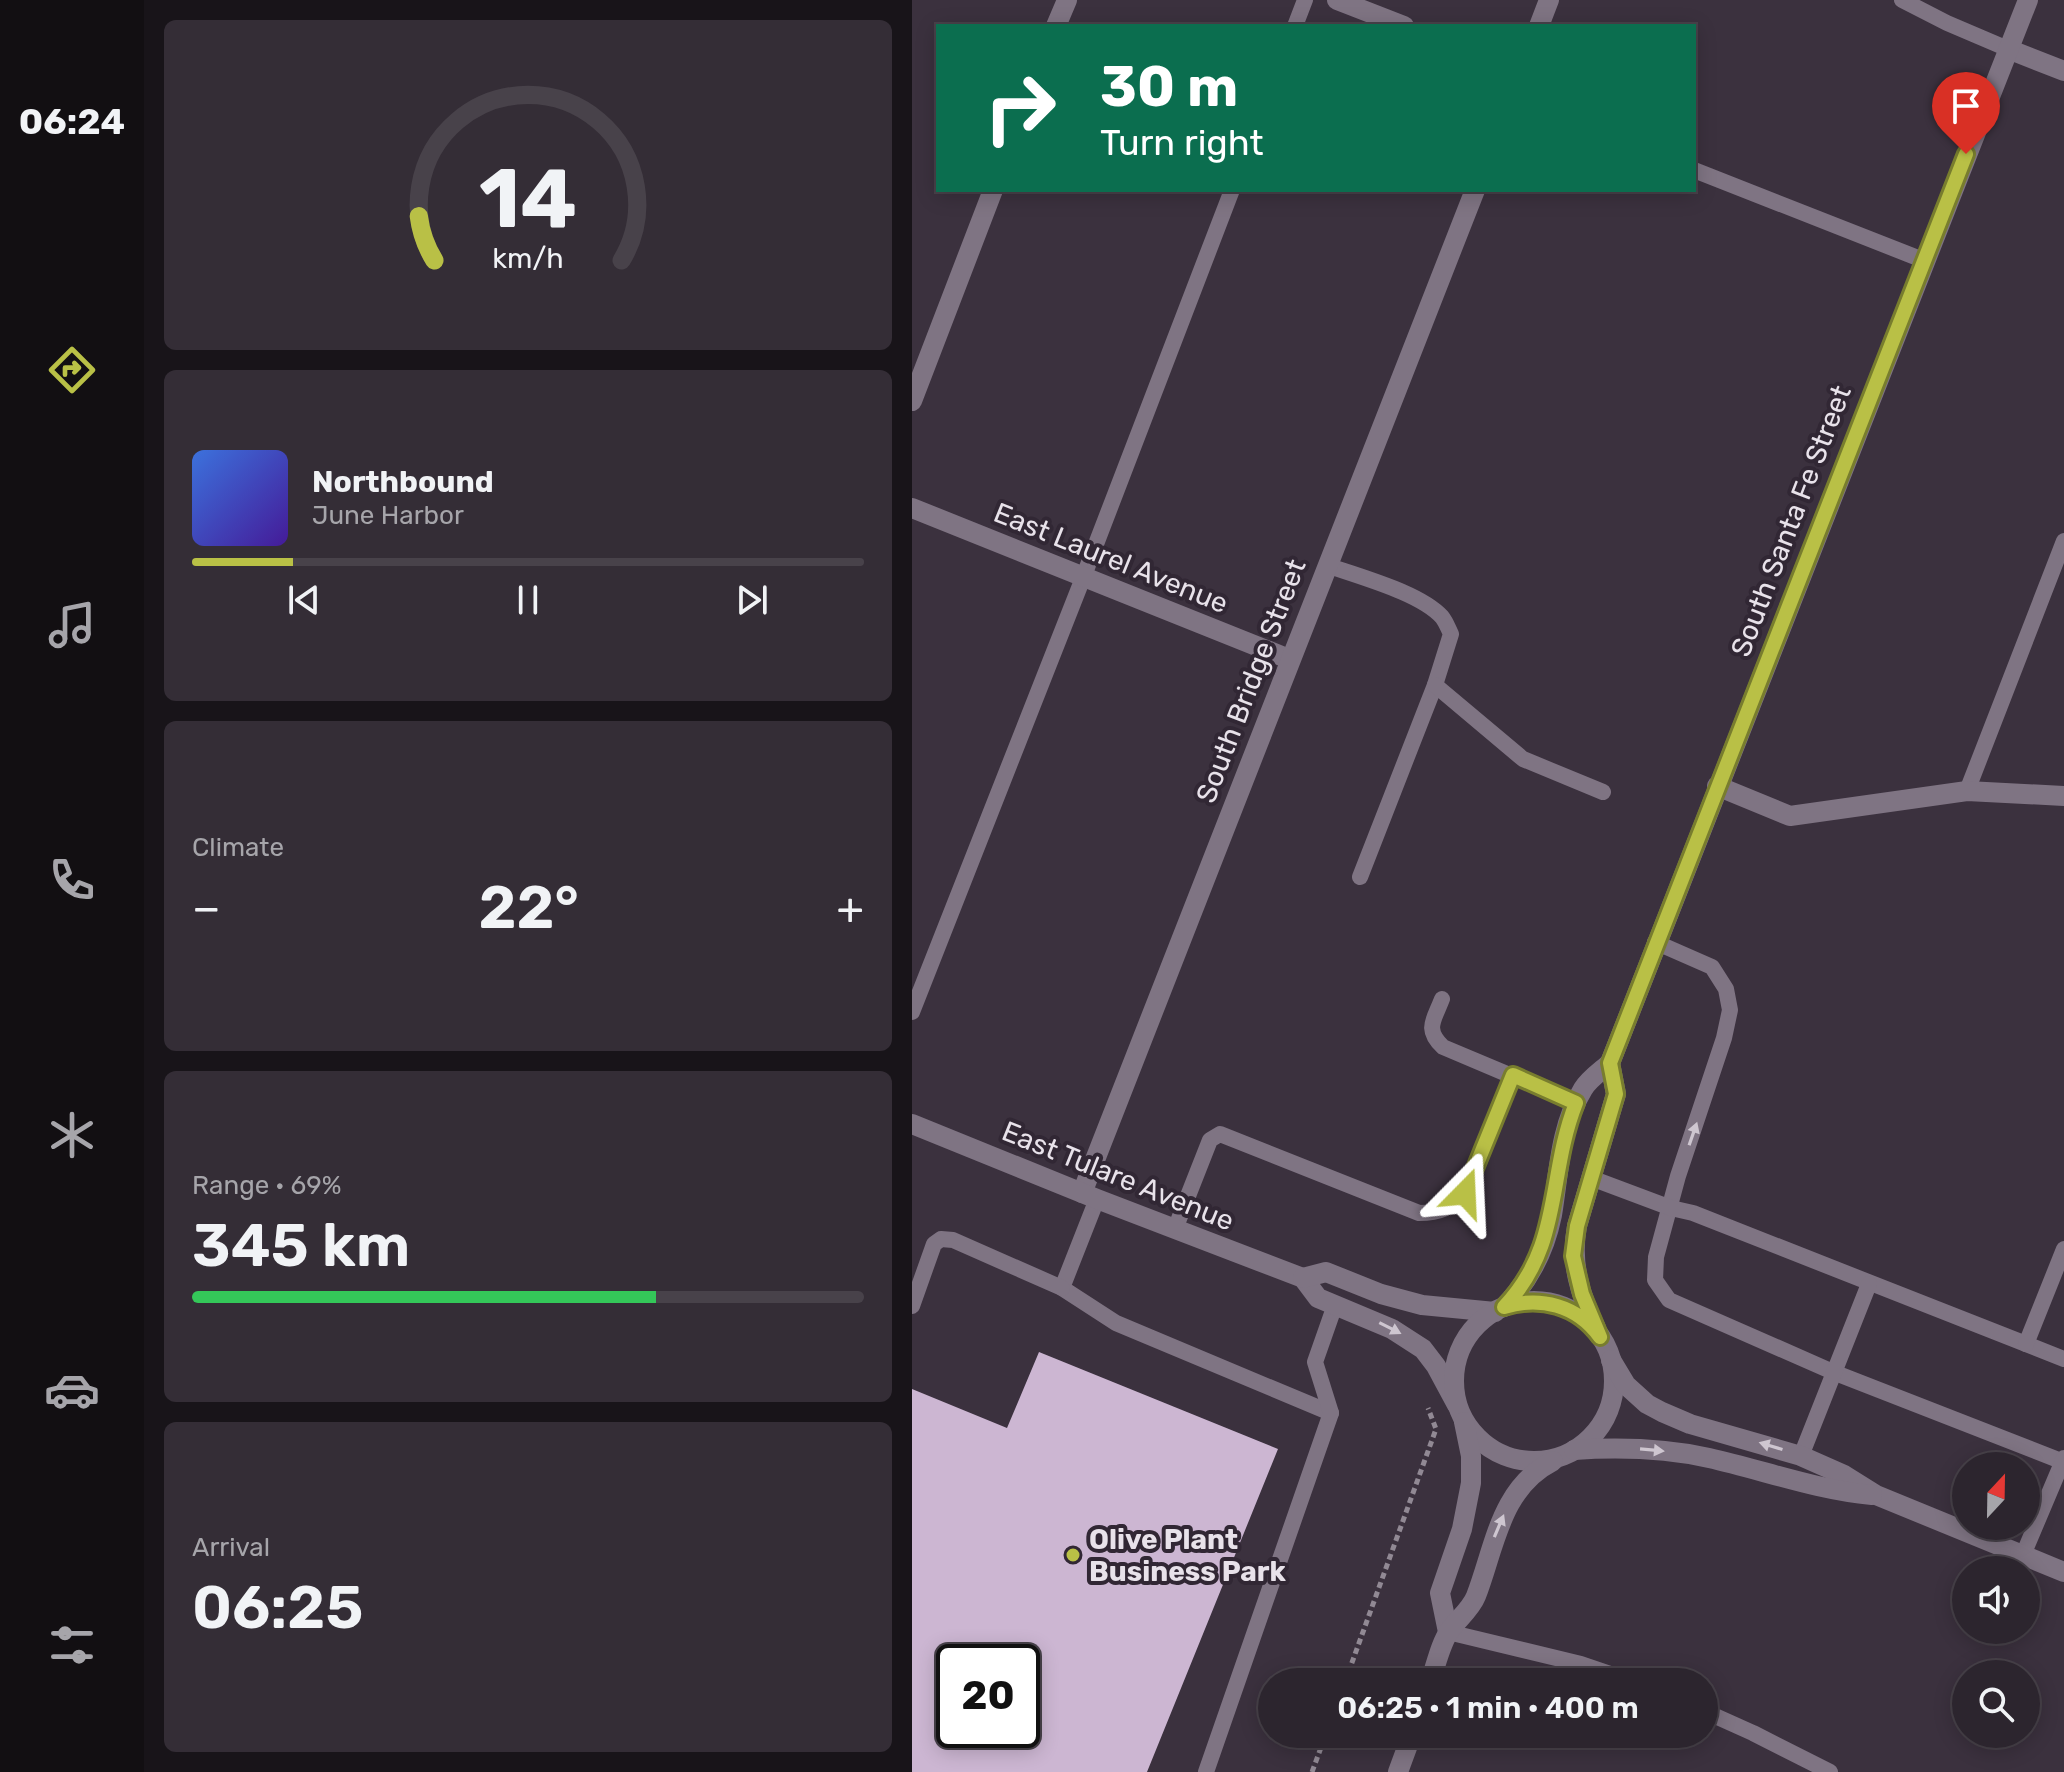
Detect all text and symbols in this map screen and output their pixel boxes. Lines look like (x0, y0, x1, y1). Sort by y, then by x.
text: 30 m (1100, 54, 1238, 120)
icon: right (968, 56, 1072, 160)
pin (1932, 72, 2000, 154)
icon: arrive (1944, 84, 1988, 128)
text: 06:24 (19, 100, 125, 143)
text: Turn right (1100, 121, 1264, 164)
text: 14 (479, 149, 577, 248)
text: km/h (492, 241, 564, 275)
icon: directions (44, 342, 100, 398)
street label: South Santa Fe Street (1724, 381, 1858, 661)
text: Northbound (312, 464, 494, 500)
street label: East Laurel Avenue (989, 496, 1233, 620)
text: June Harbor (312, 500, 464, 531)
street label: South Bridge Street (1189, 555, 1313, 807)
icon: previous (282, 578, 326, 622)
icon: pause (506, 578, 550, 622)
icon: next (730, 578, 774, 622)
icon: music (44, 597, 100, 653)
text: Climate (192, 832, 284, 863)
icon: phone (44, 852, 100, 908)
text: 22° (478, 872, 579, 943)
text: − (192, 882, 221, 934)
text: + (837, 882, 864, 934)
icon: climate (44, 1107, 100, 1163)
street label: East Tulare Avenue (997, 1114, 1239, 1238)
one-way arrow (1687, 1121, 1699, 1145)
position arrow (1423, 1151, 1507, 1235)
text: Range · 69% (192, 1170, 341, 1201)
text: 345 km (192, 1210, 410, 1281)
one-way arrow (1378, 1321, 1401, 1335)
icon: car (44, 1362, 100, 1418)
one-way arrow (1759, 1439, 1783, 1452)
one-way arrow (1640, 1443, 1665, 1456)
north arrow (1952, 1452, 2040, 1540)
map controls (1952, 1452, 2040, 1748)
one-way arrow (1492, 1514, 1505, 1538)
place label: Olive Plant Business Park (1089, 1523, 1287, 1588)
text: Arrival (192, 1532, 270, 1563)
marker: Olive Plant Business Park (1064, 1546, 1082, 1564)
button: sound (1952, 1556, 2040, 1644)
text: 06:25 (192, 1572, 363, 1643)
icon: filters (44, 1617, 100, 1673)
speed limit sign: 20 (936, 1644, 1040, 1748)
button: search (1952, 1660, 2040, 1748)
text: 06:25 · 1 min · 400 m (1337, 1690, 1639, 1726)

